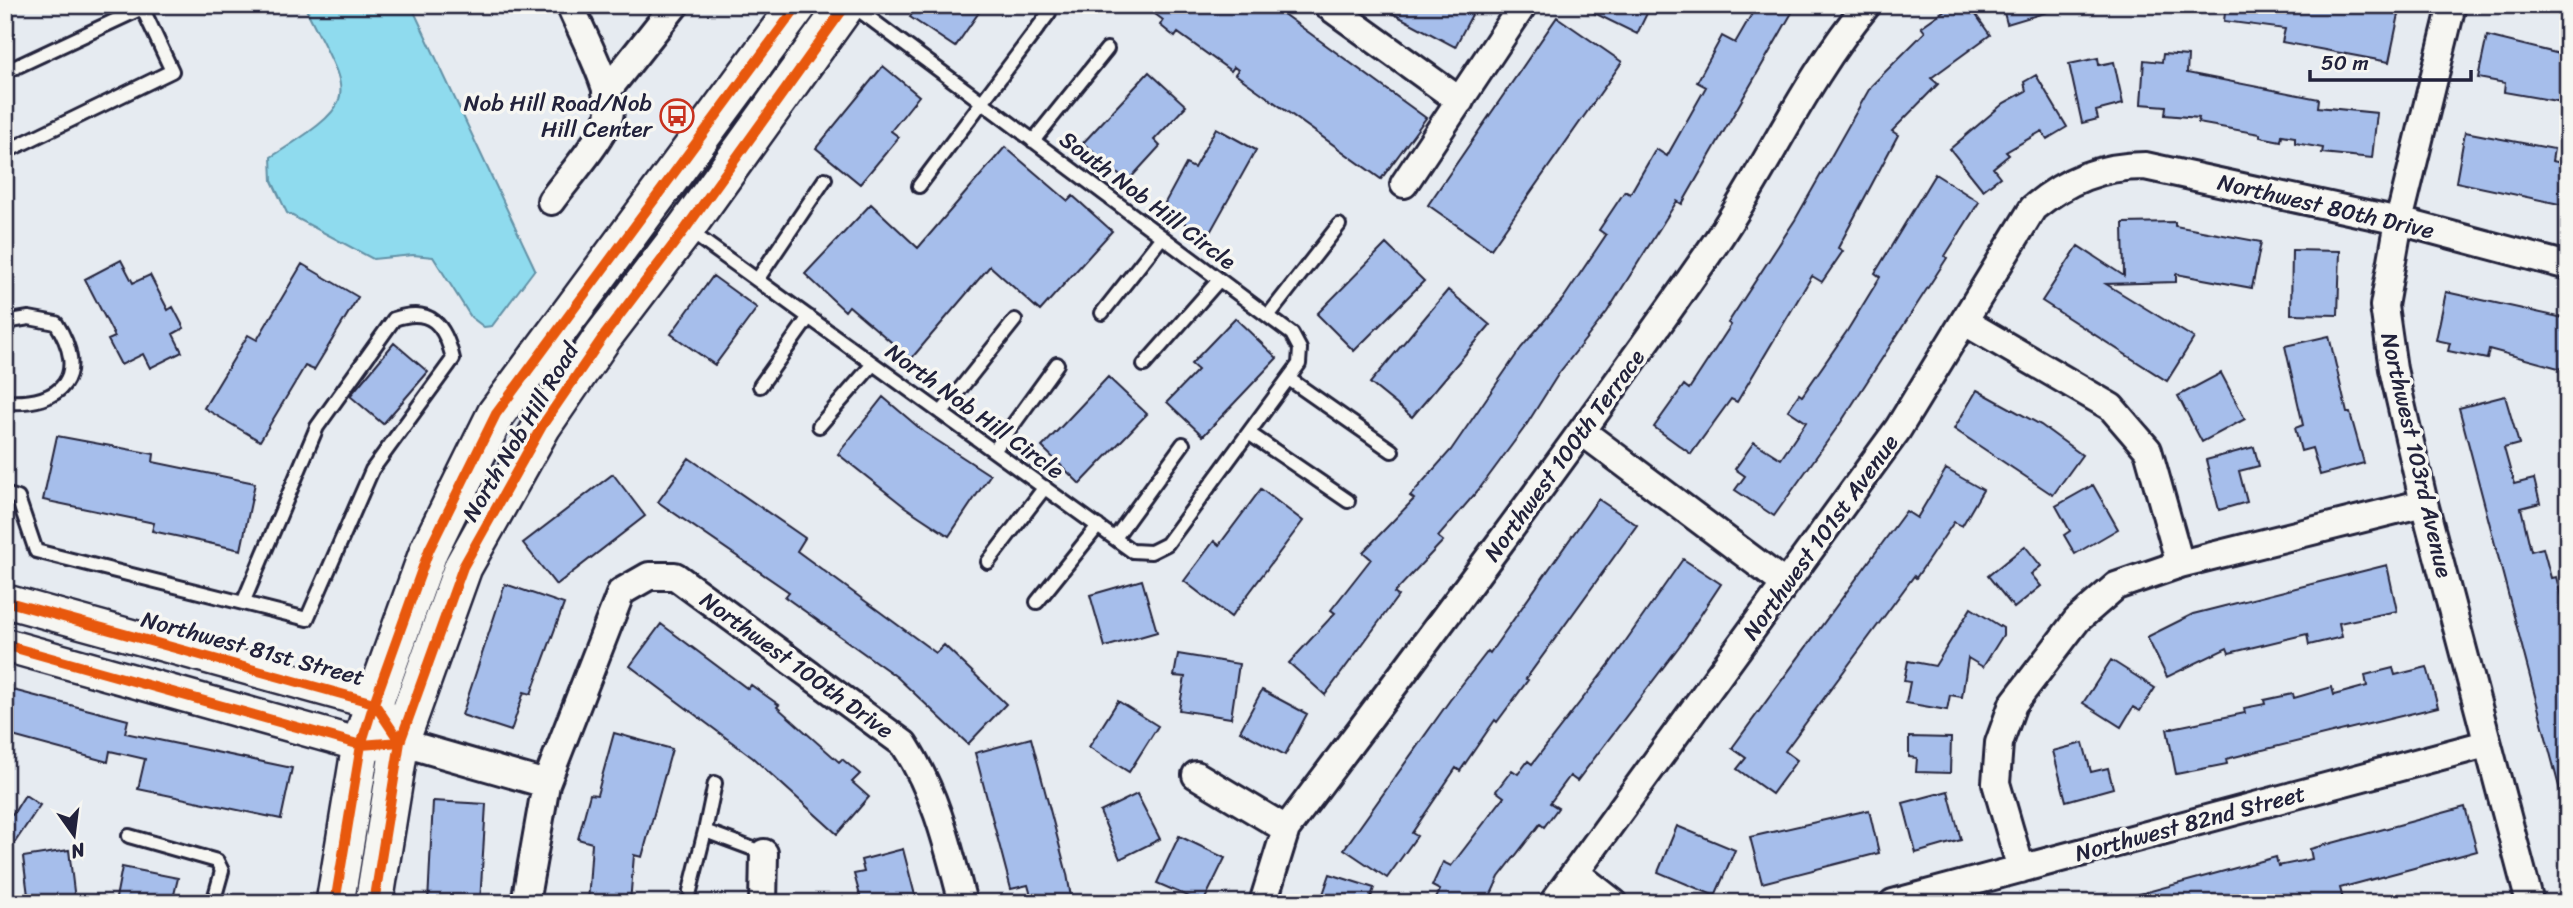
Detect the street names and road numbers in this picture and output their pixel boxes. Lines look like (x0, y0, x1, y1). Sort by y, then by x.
street label: South Nob Hill Circle (1050, 120, 1245, 281)
street label: Northwest 80th Drive (2213, 162, 2438, 251)
street label: Northwest 103rd Avenue (2368, 328, 2465, 582)
street label: North Nob Hill Circle (876, 332, 1073, 491)
street label: North Nob Hill Road (451, 333, 591, 530)
street label: Northwest 100th Terrace (1473, 340, 1656, 571)
street label: Northwest 101st Avenue (1731, 425, 1910, 649)
street label: Northwest 100th Drive (691, 581, 903, 750)
street label: Northwest 81st Street (137, 599, 369, 698)
street label: Northwest 82nd Street (2070, 773, 2310, 874)

